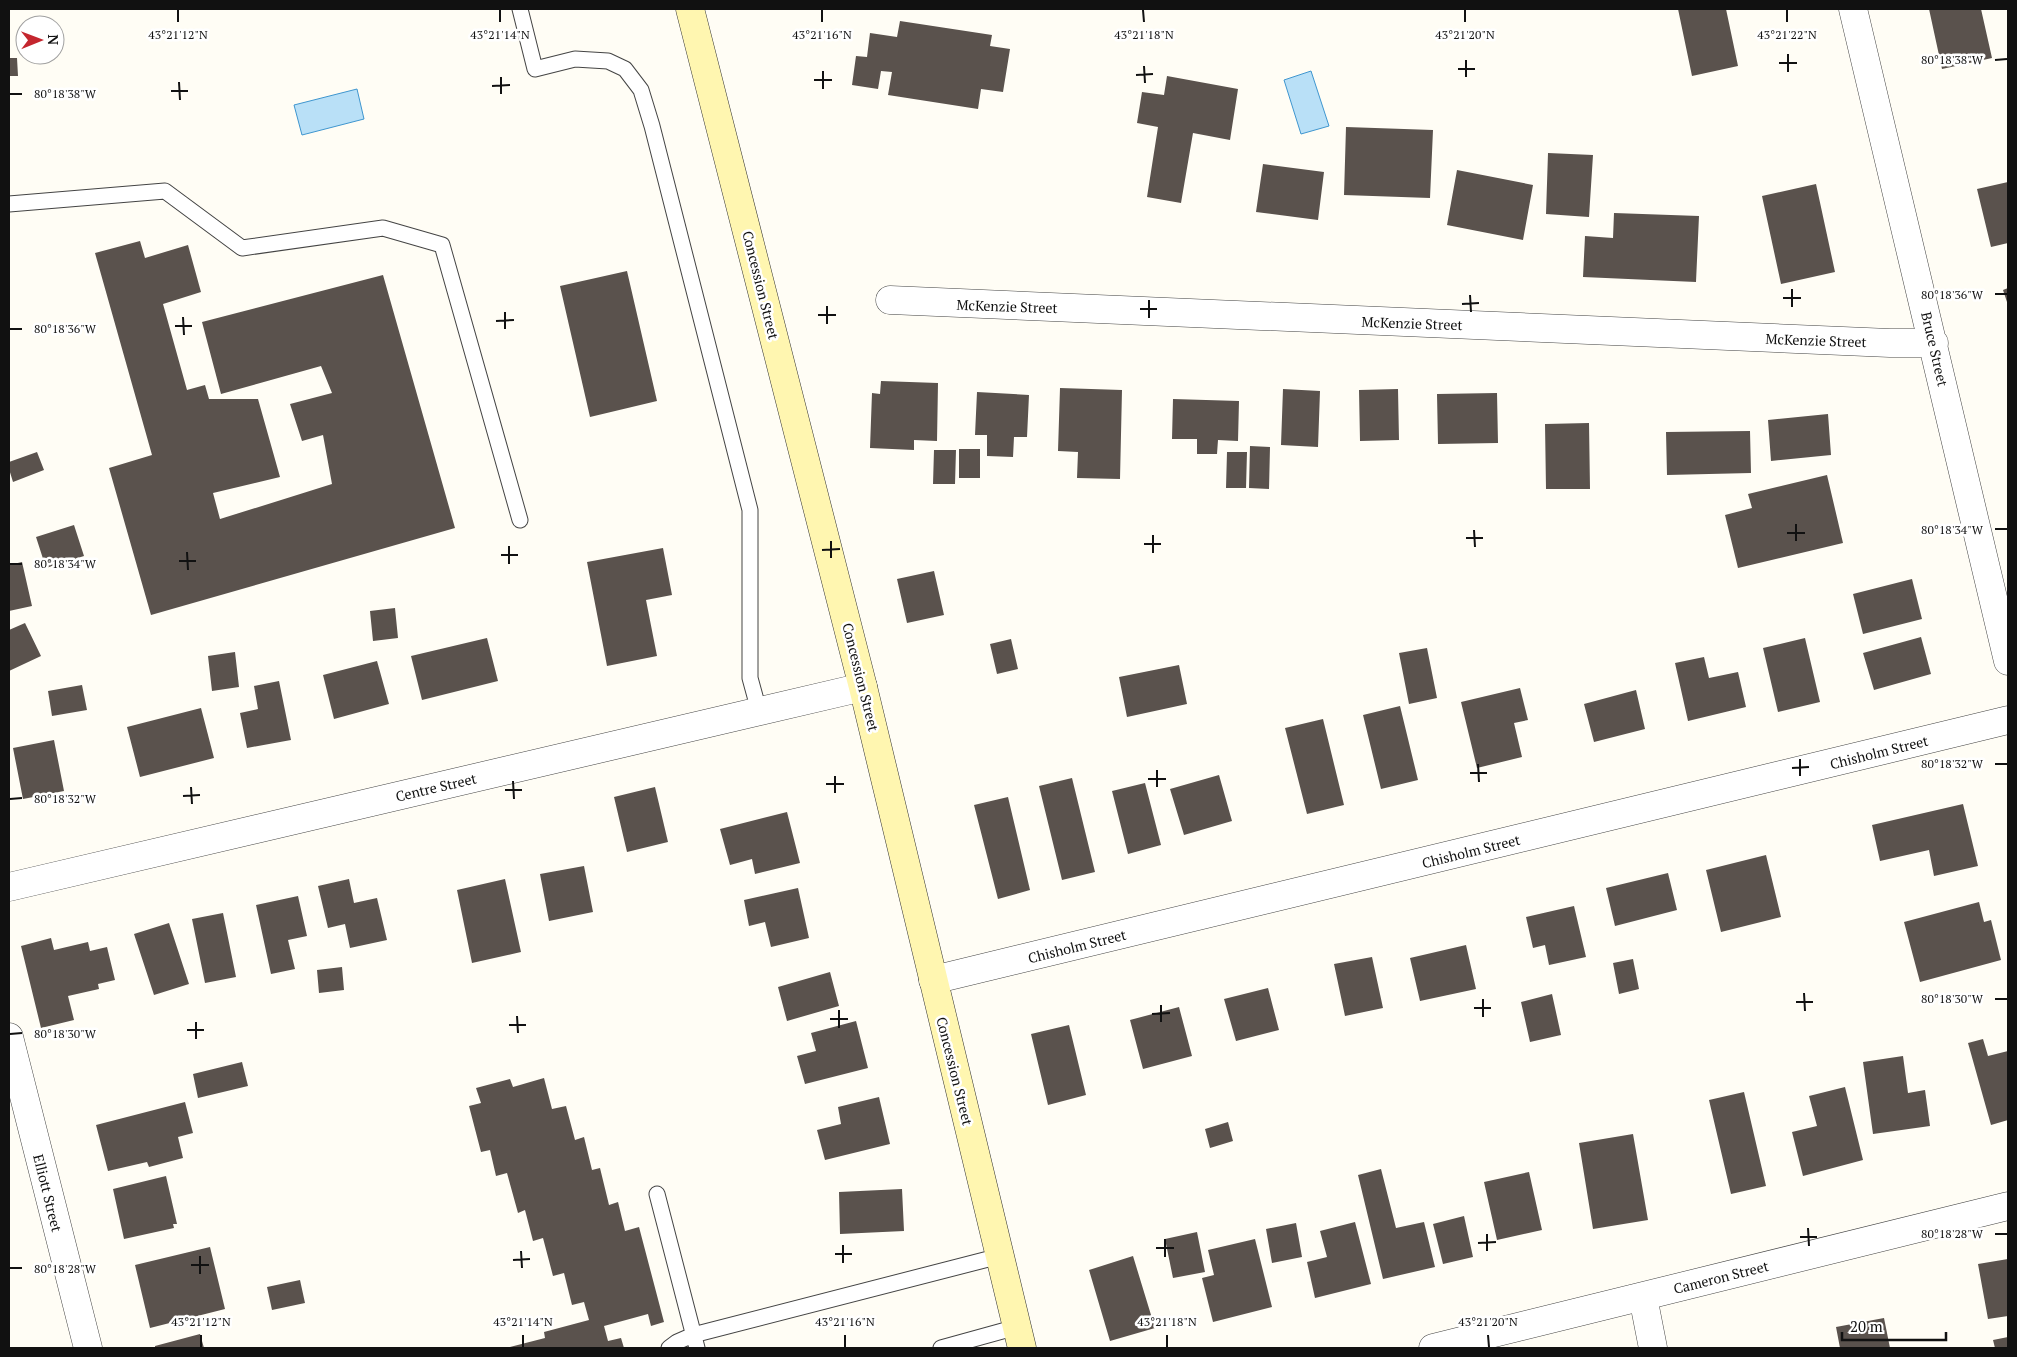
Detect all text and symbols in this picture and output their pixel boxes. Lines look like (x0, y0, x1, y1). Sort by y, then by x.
north arrow (15, 15, 65, 65)
text: 43°21'12"N (148, 27, 208, 42)
text: 43°21'14"N (470, 27, 530, 42)
text: 43°21'16"N (792, 27, 852, 42)
text: 43°21'18"N (1114, 27, 1174, 42)
text: 43°21'20"N (1435, 27, 1495, 42)
text: 43°21'22"N (1757, 27, 1817, 42)
text: N (44, 34, 63, 46)
text: 80°18'38"W (1921, 52, 1984, 67)
text: 80°18'38"W (34, 86, 97, 101)
street label: Concession Street (738, 229, 784, 342)
text: 80°18'36"W (1921, 287, 1984, 302)
street label: McKenzie Street (956, 295, 1059, 317)
street label: Bruce Street (1917, 310, 1953, 389)
street label: McKenzie Street (1361, 312, 1464, 334)
text: 80°18'36"W (34, 321, 97, 336)
street label: McKenzie Street (1765, 329, 1868, 351)
text: 80°18'34"W (1921, 522, 1984, 537)
text: 80°18'34"W (34, 556, 97, 571)
street label: Concession Street (838, 621, 884, 734)
street label: Chisholm Street (1828, 730, 1931, 773)
text: 80°18'32"W (1921, 756, 1984, 771)
street label: Centre Street (394, 768, 479, 806)
text: 80°18'32"W (34, 791, 97, 806)
street label: Chisholm Street (1420, 829, 1523, 872)
street label: Chisholm Street (1026, 924, 1129, 967)
text: 80°18'30"W (1921, 991, 1984, 1006)
street label: Concession Street (932, 1015, 978, 1128)
text: 80°18'30"W (34, 1026, 97, 1041)
street label: Elliott Street (29, 1152, 67, 1235)
text: 80°18'28"W (1921, 1226, 1984, 1241)
street label: Cameron Street (1671, 1256, 1771, 1298)
text: 80°18'28"W (34, 1261, 97, 1276)
scale bar (1842, 1310, 1946, 1342)
text: 43°21'12"N (171, 1314, 231, 1329)
text: 43°21'14"N (493, 1314, 553, 1329)
text: 43°21'16"N (815, 1314, 875, 1329)
text: 43°21'18"N (1137, 1314, 1197, 1329)
text: 43°21'20"N (1458, 1314, 1518, 1329)
text: 20 m (1850, 1316, 1883, 1336)

